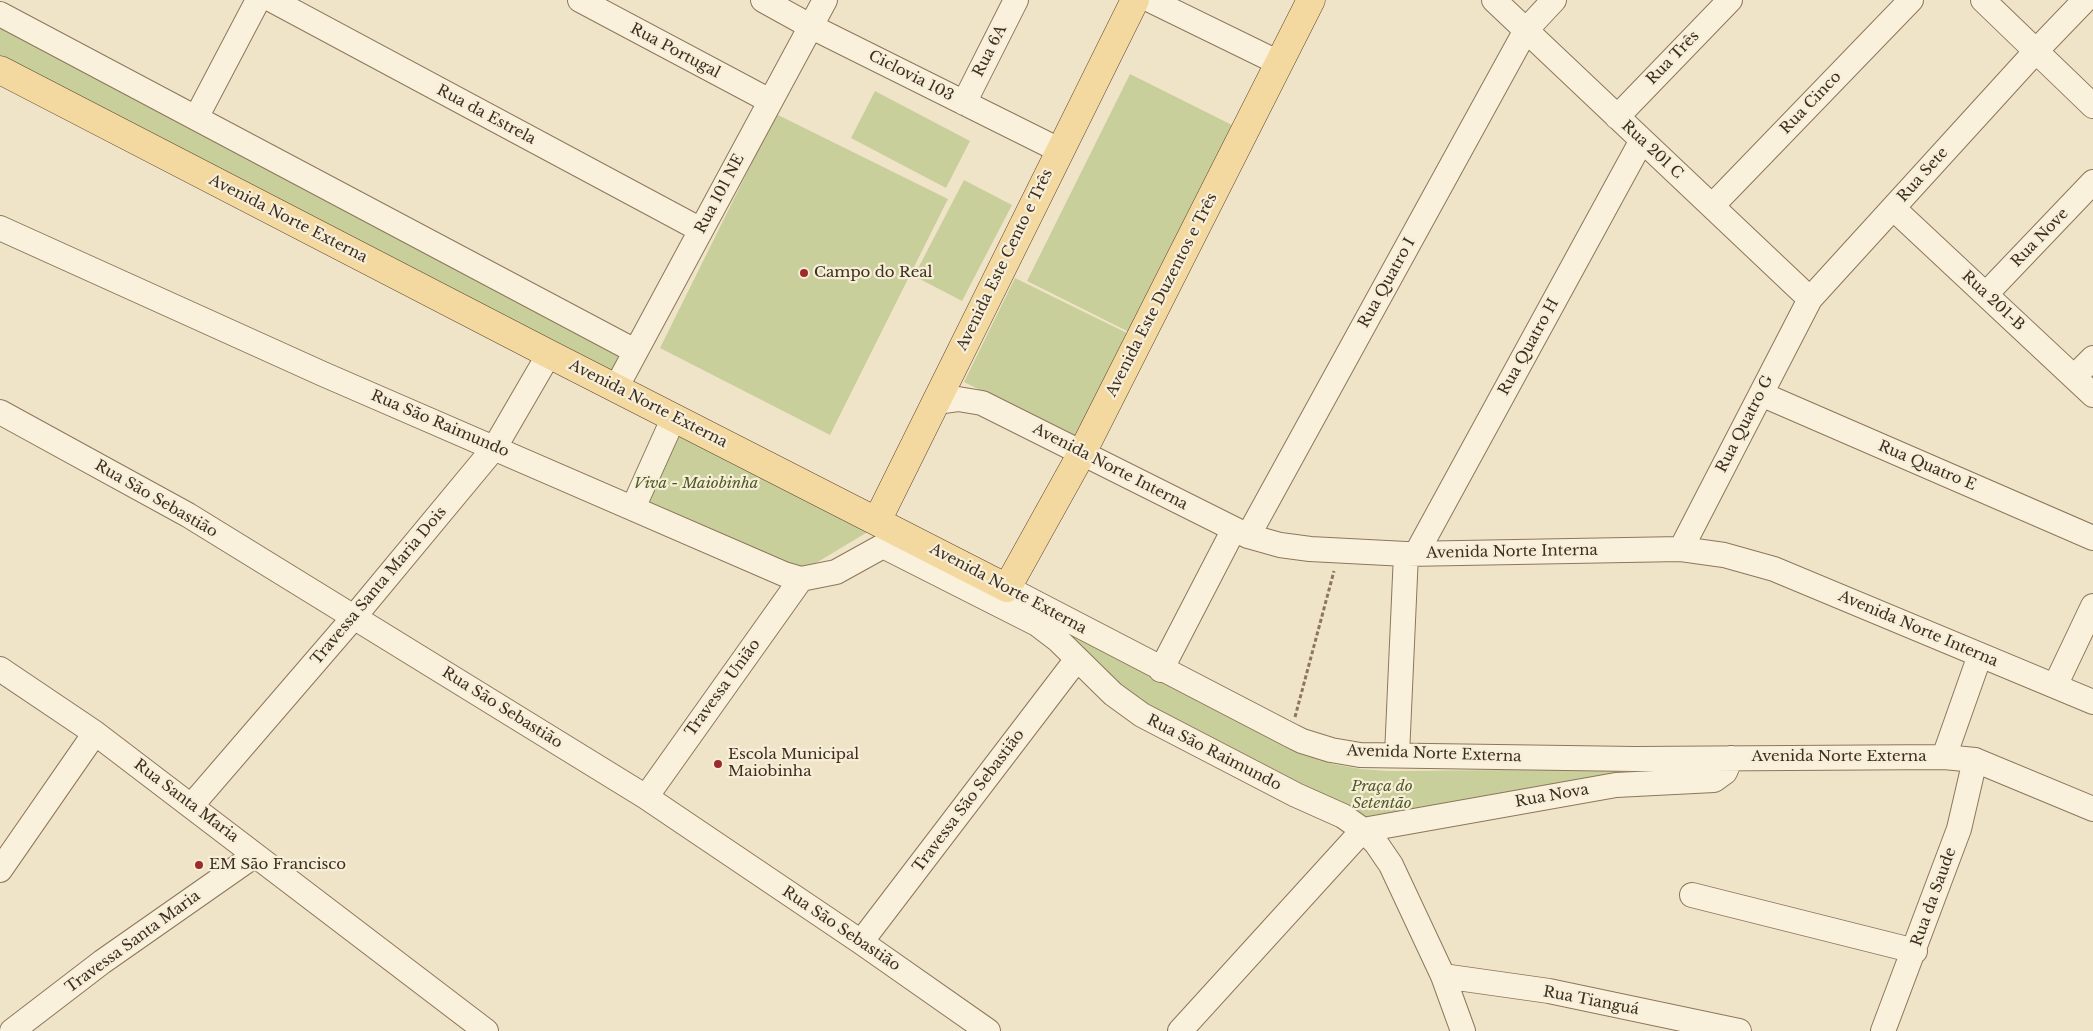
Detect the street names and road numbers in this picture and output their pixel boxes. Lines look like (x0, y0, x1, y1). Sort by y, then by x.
street label: Rua Portugal (627, 20, 723, 82)
street label: Rua 6A (969, 22, 1011, 80)
street label: Rua Três (1643, 27, 1703, 89)
street label: Ciclovia 103 (865, 47, 957, 105)
street label: Rua Cinco (1777, 68, 1845, 138)
street label: Rua da Estrela (433, 81, 539, 149)
street label: Rua 201 C (1618, 117, 1686, 183)
street label: Rua Sete (1894, 144, 1952, 206)
street label: Rua 101 NE (692, 151, 748, 237)
street label: Avenida Este Cento e Três (953, 166, 1057, 354)
street label: Avenida Norte Externa (206, 171, 370, 267)
street label: Avenida Este Duzentos e Três (1103, 190, 1221, 400)
street label: Rua Nove (2008, 205, 2072, 271)
street label: Rua Quatro I (1355, 235, 1419, 331)
street label: Rua 201-B (1958, 267, 2028, 335)
street label: Rua Quatro H (1495, 296, 1563, 398)
street label: Avenida Norte Externa (566, 356, 730, 452)
street label: Rua Quatro G (1713, 372, 1777, 476)
street label: Rua São Raimundo (368, 387, 512, 461)
street label: Avenida Norte Interna (1029, 420, 1191, 514)
street label: Rua Quatro E (1875, 437, 1979, 495)
street label: Rua São Sebastião (91, 457, 221, 541)
street label: Travessa Santa Maria Dois (308, 503, 450, 669)
street label: Avenida Norte Externa (927, 540, 1089, 638)
street label: Avenida Norte Interna (1426, 542, 1598, 562)
street label: Avenida Norte Interna (1836, 587, 2000, 671)
street label: Travessa União (682, 636, 764, 740)
street label: Rua São Sebastião (438, 664, 566, 752)
street label: Rua São Raimundo (1144, 711, 1284, 795)
street label: Travessa São Sebastião (909, 726, 1029, 876)
street label: Avenida Norte Externa (1346, 742, 1522, 766)
street label: Avenida Norte Externa (1751, 748, 1927, 766)
street label: Rua Santa Maria (130, 756, 242, 846)
street label: Rua Nova (1514, 781, 1590, 811)
street label: Rua da Saude (1908, 845, 1960, 949)
street label: Rua São Sebastião (778, 883, 904, 975)
street label: Travessa Santa Maria (62, 887, 204, 997)
street label: Rua Tianguá (1542, 983, 1640, 1019)

